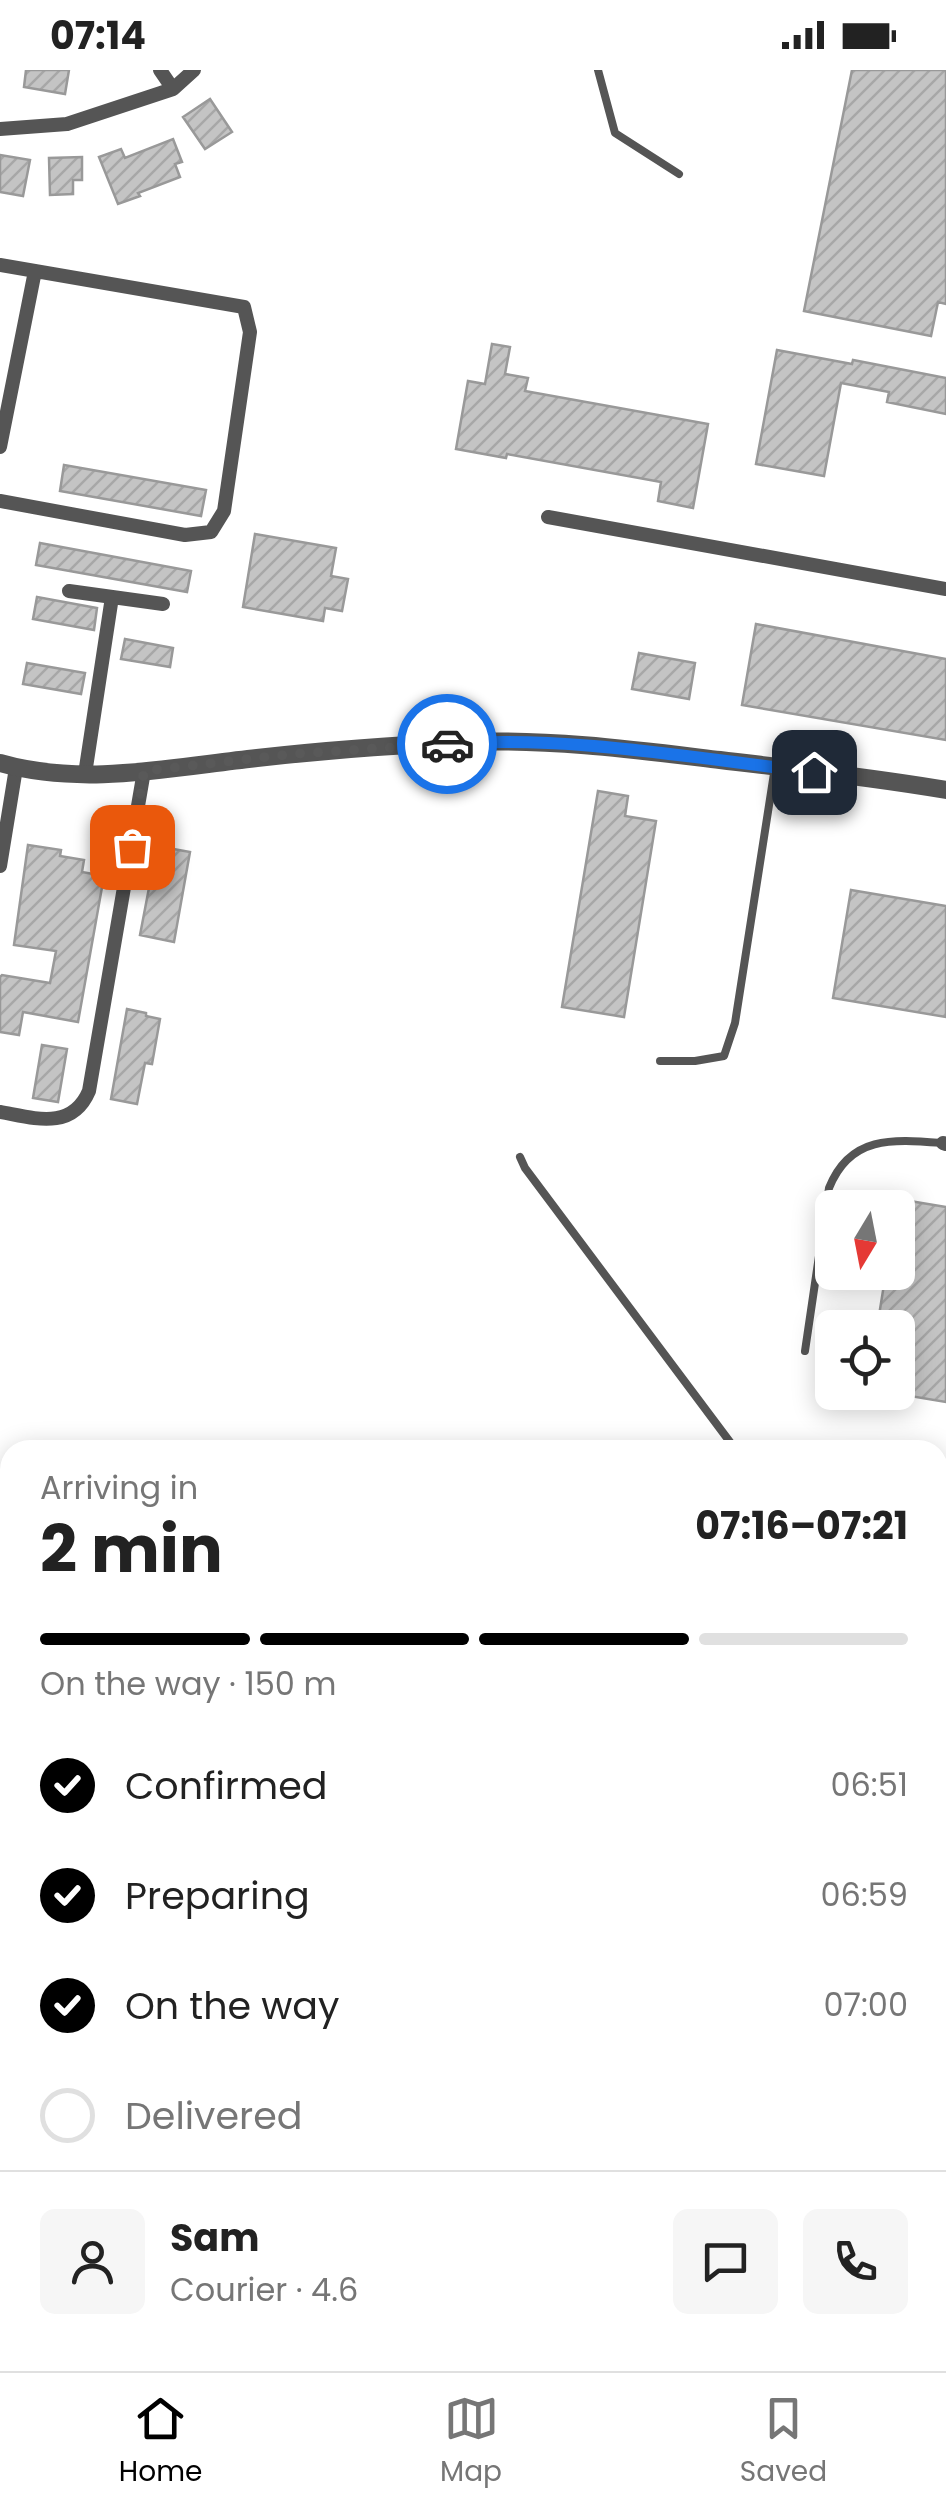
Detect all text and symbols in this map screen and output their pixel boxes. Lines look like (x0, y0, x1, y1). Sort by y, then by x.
text: 07:14 (50, 9, 146, 62)
courier (397, 694, 497, 794)
icon: car (420, 717, 475, 772)
pin (772, 730, 857, 815)
icon: home (787, 745, 842, 800)
pin (90, 805, 175, 890)
icon: bag (105, 820, 160, 875)
north arrow (815, 1190, 915, 1290)
map controls (815, 1190, 915, 1410)
button: locate (815, 1310, 915, 1410)
text: Arriving in (40, 1465, 198, 1510)
text: 07:16–07:21 (695, 1499, 908, 1552)
text: 2 min (40, 1504, 223, 1595)
text: On the way · 150 m (40, 1661, 336, 1706)
icon: check (40, 1758, 95, 1813)
text: Confirmed (125, 1759, 327, 1812)
text: 06:51 (830, 1762, 908, 1807)
icon: check (40, 1868, 95, 1923)
text: Preparing (125, 1869, 310, 1922)
text: 06:59 (821, 1872, 908, 1917)
icon: check (40, 1978, 95, 2033)
text: On the way (125, 1979, 339, 2032)
text: 07:00 (823, 1982, 908, 2027)
text: Delivered (125, 2089, 302, 2142)
button: person (40, 2209, 145, 2314)
button: chat (673, 2209, 778, 2314)
button: phone (803, 2209, 908, 2314)
text: Sam (170, 2211, 259, 2264)
text: Courier · 4.6 (170, 2267, 358, 2312)
tab: Home (119, 2391, 202, 2493)
tab: Map (440, 2391, 502, 2493)
tab: Saved (740, 2391, 827, 2493)

